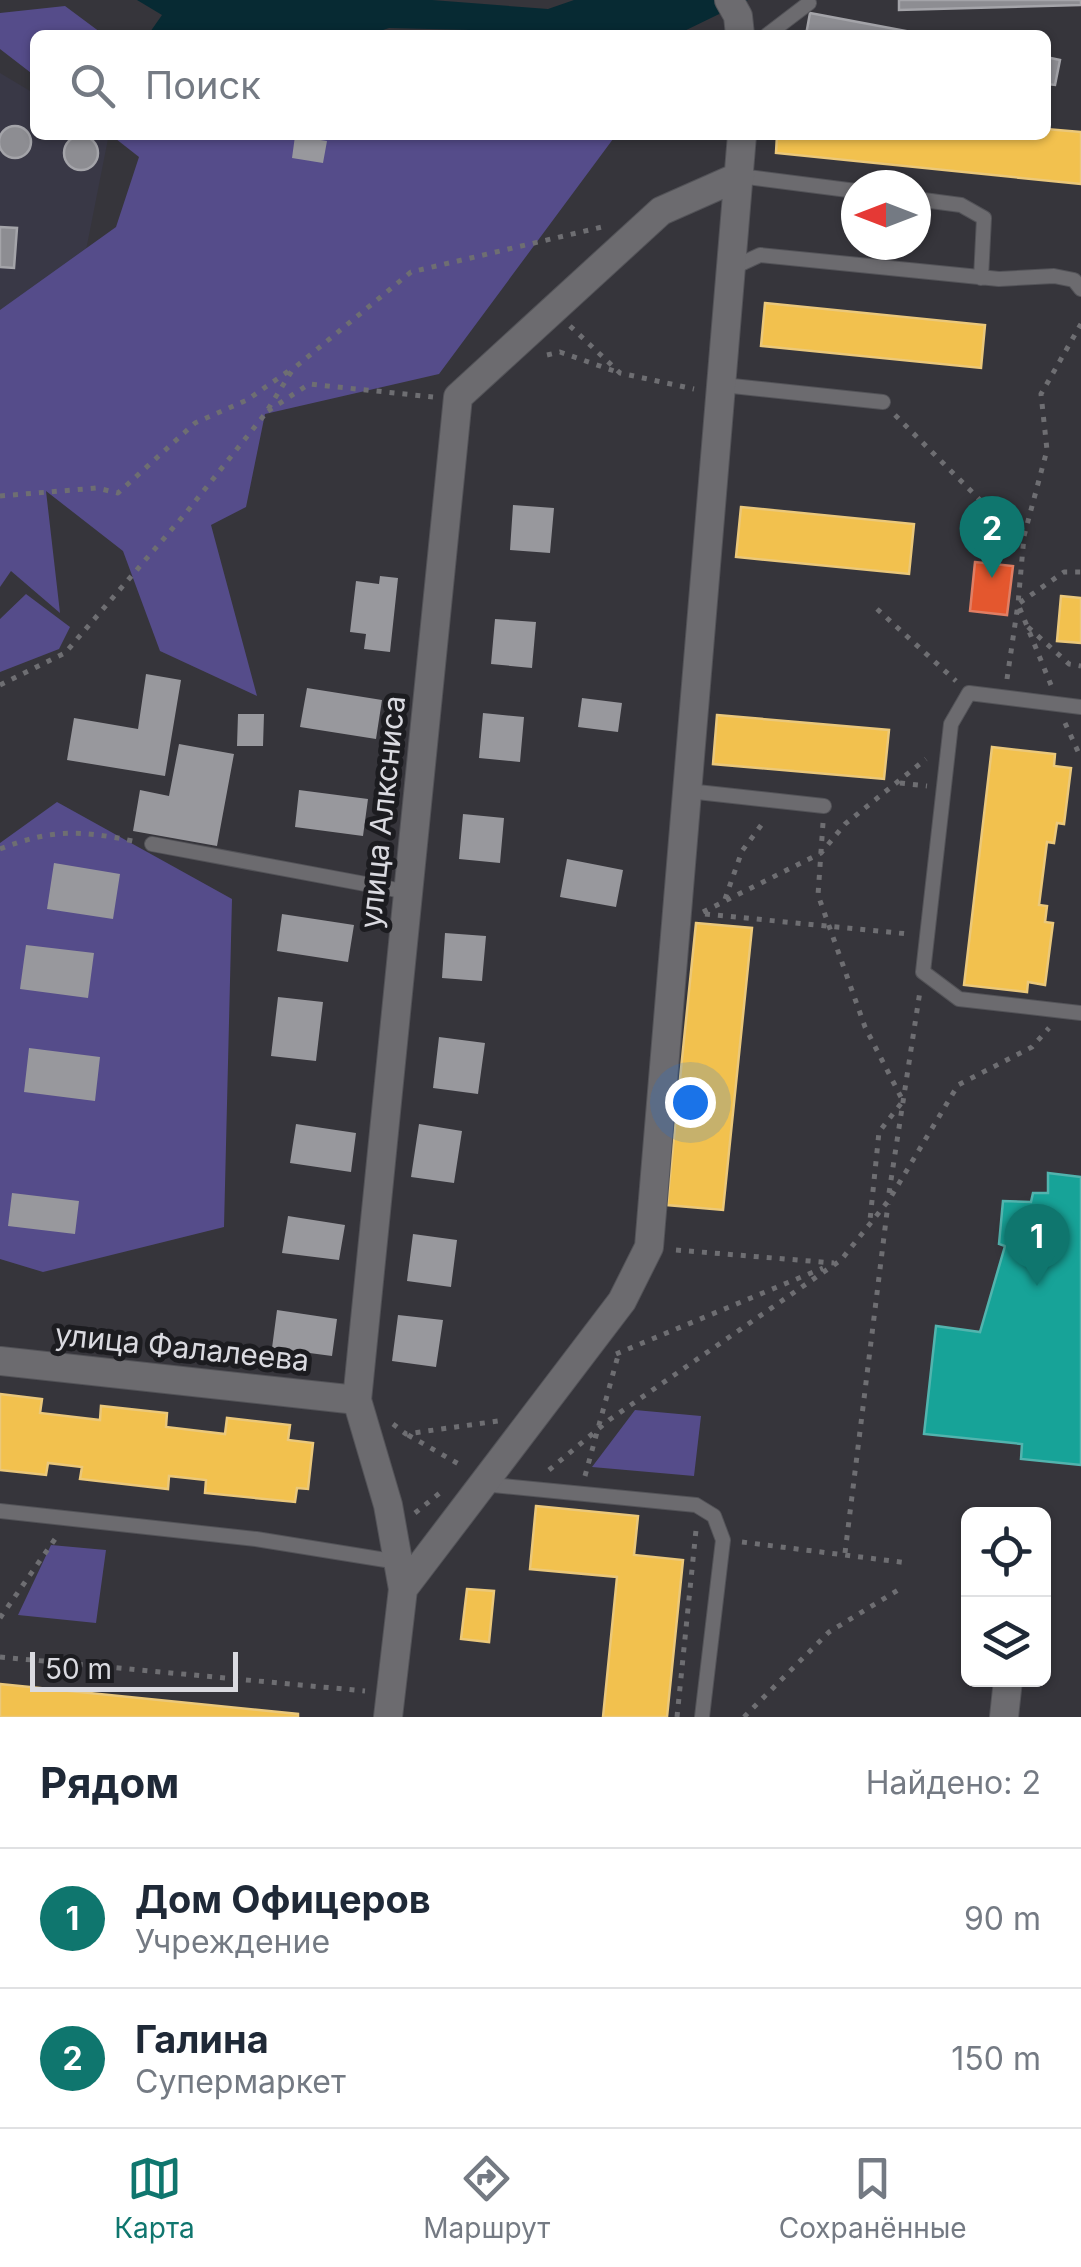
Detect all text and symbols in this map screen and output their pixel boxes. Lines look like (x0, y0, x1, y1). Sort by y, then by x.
search box (30, 30, 1051, 140)
icon: search (65, 58, 120, 113)
text: Поиск (145, 62, 261, 108)
north arrow (841, 170, 931, 260)
pin: 2 (960, 496, 1024, 578)
street label: улица Алксниса (352, 694, 412, 930)
your location (665, 1077, 716, 1128)
pin: 1 (1004, 1204, 1070, 1286)
street label: улица Фалалеева (53, 1316, 311, 1378)
map controls (961, 1507, 1051, 1687)
button: locate (961, 1507, 1051, 1597)
button: layers (961, 1597, 1051, 1687)
scale bar (30, 1647, 238, 1692)
text: 50 m (45, 1652, 112, 1686)
text: Рядом (40, 1757, 179, 1808)
text: Найдено: 2 (866, 1763, 1041, 1802)
text: Дом Офицеров (135, 1876, 431, 1922)
text: 1 (66, 1899, 79, 1938)
text: 90 m (964, 1899, 1041, 1938)
text: Учреждение (135, 1922, 330, 1961)
text: Галина (135, 2016, 269, 2062)
text: 2 (62, 2039, 83, 2078)
text: 150 m (951, 2039, 1041, 2078)
text: Супермаркет (135, 2062, 346, 2101)
tab: Карта (114, 2151, 195, 2245)
tab: Маршрут (423, 2151, 550, 2245)
tab: Сохранённые (779, 2151, 967, 2245)

